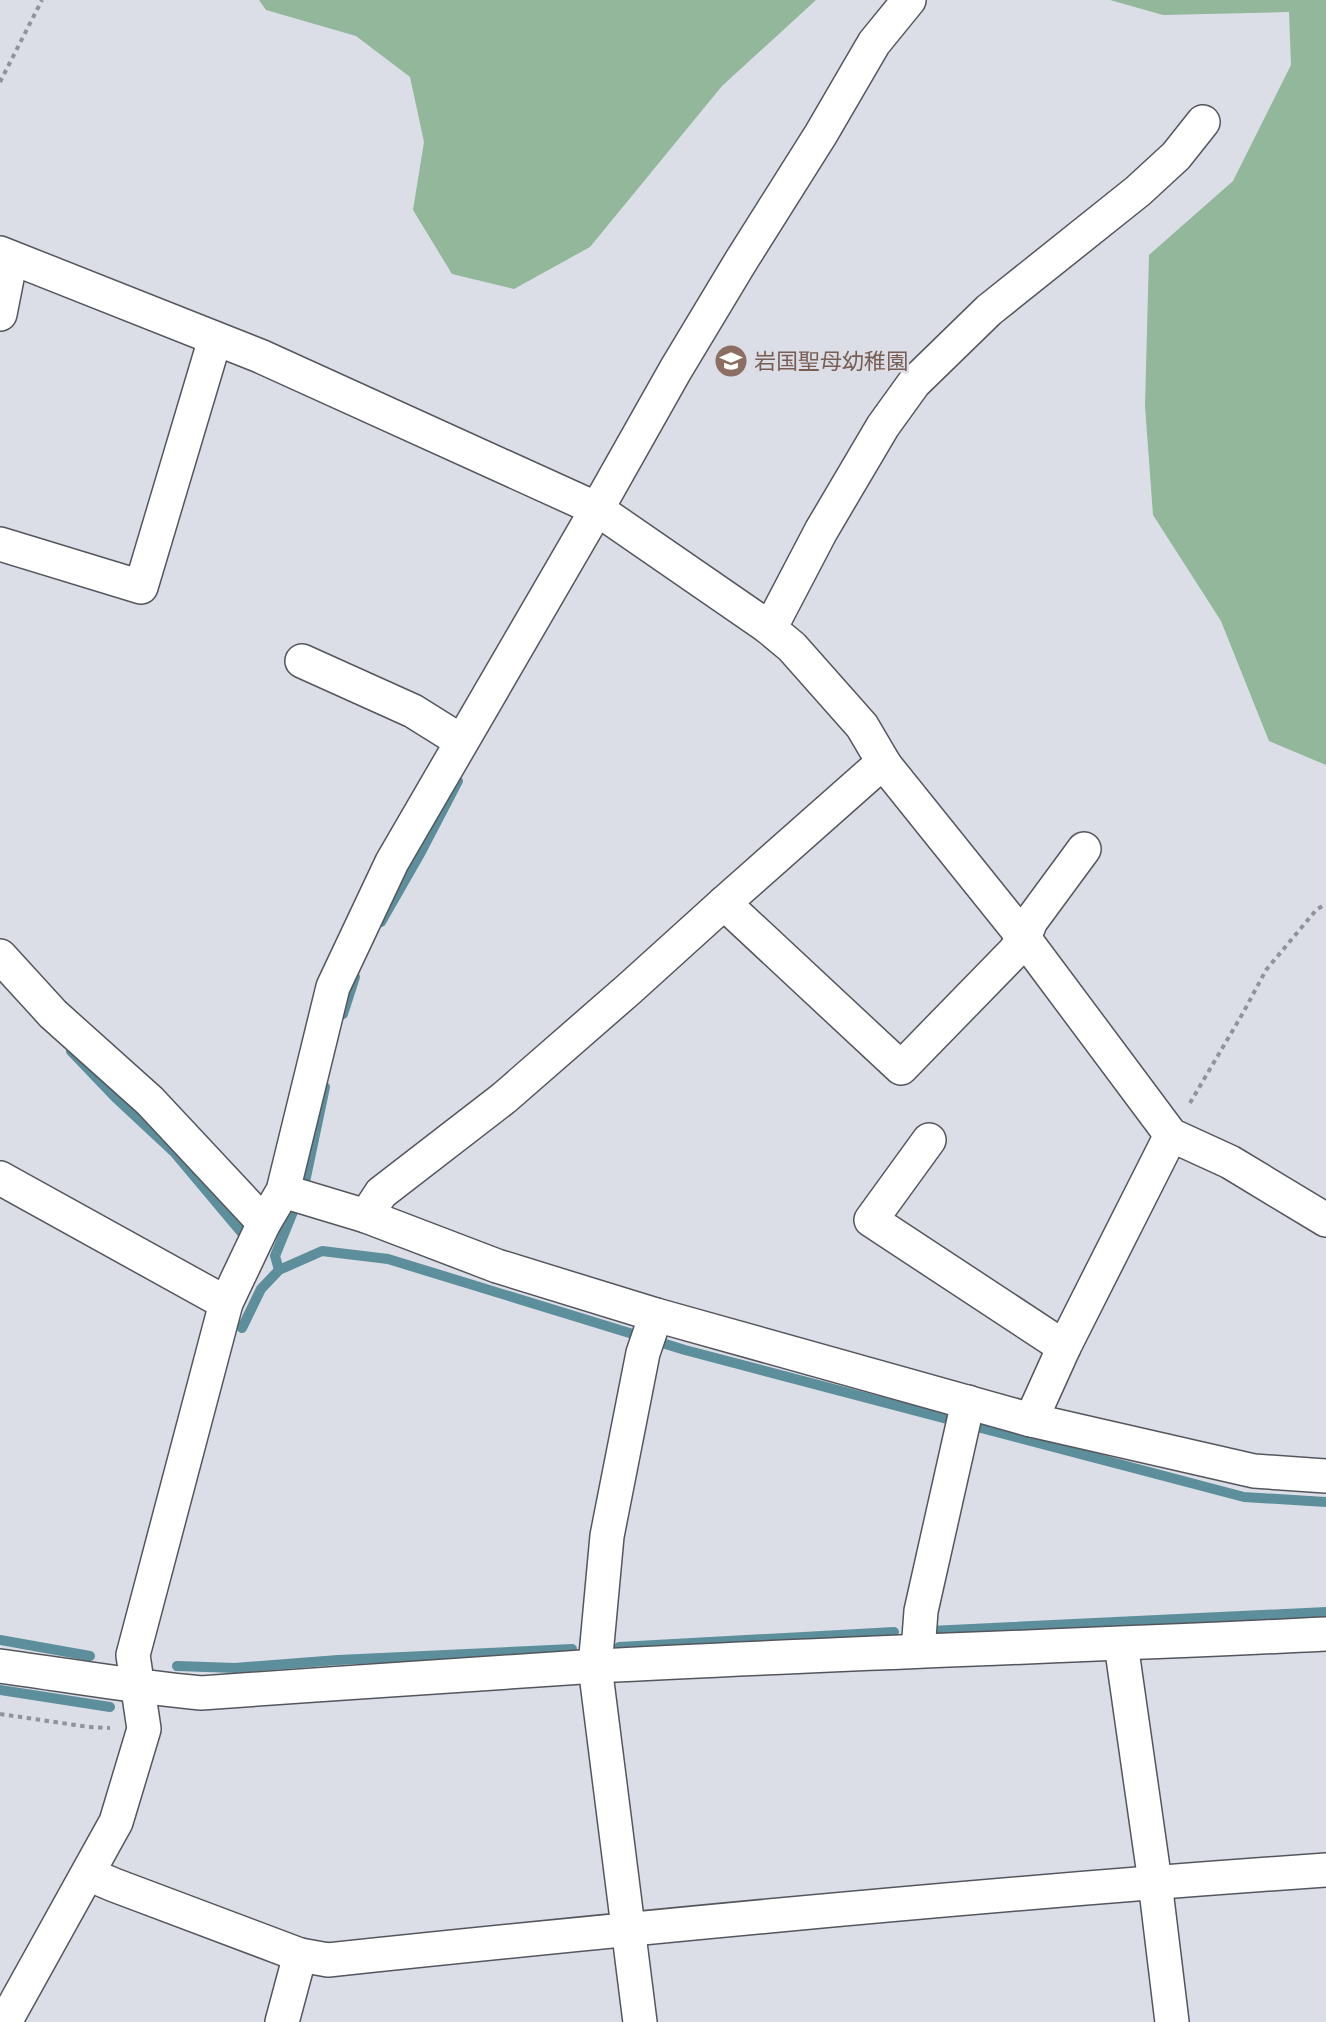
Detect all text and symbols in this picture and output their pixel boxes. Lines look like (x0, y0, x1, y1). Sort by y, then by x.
school or university icon: 岩国聖母幼稚園 (713, 343, 749, 379)
place label: 岩国聖母幼稚園 (754, 347, 908, 375)

